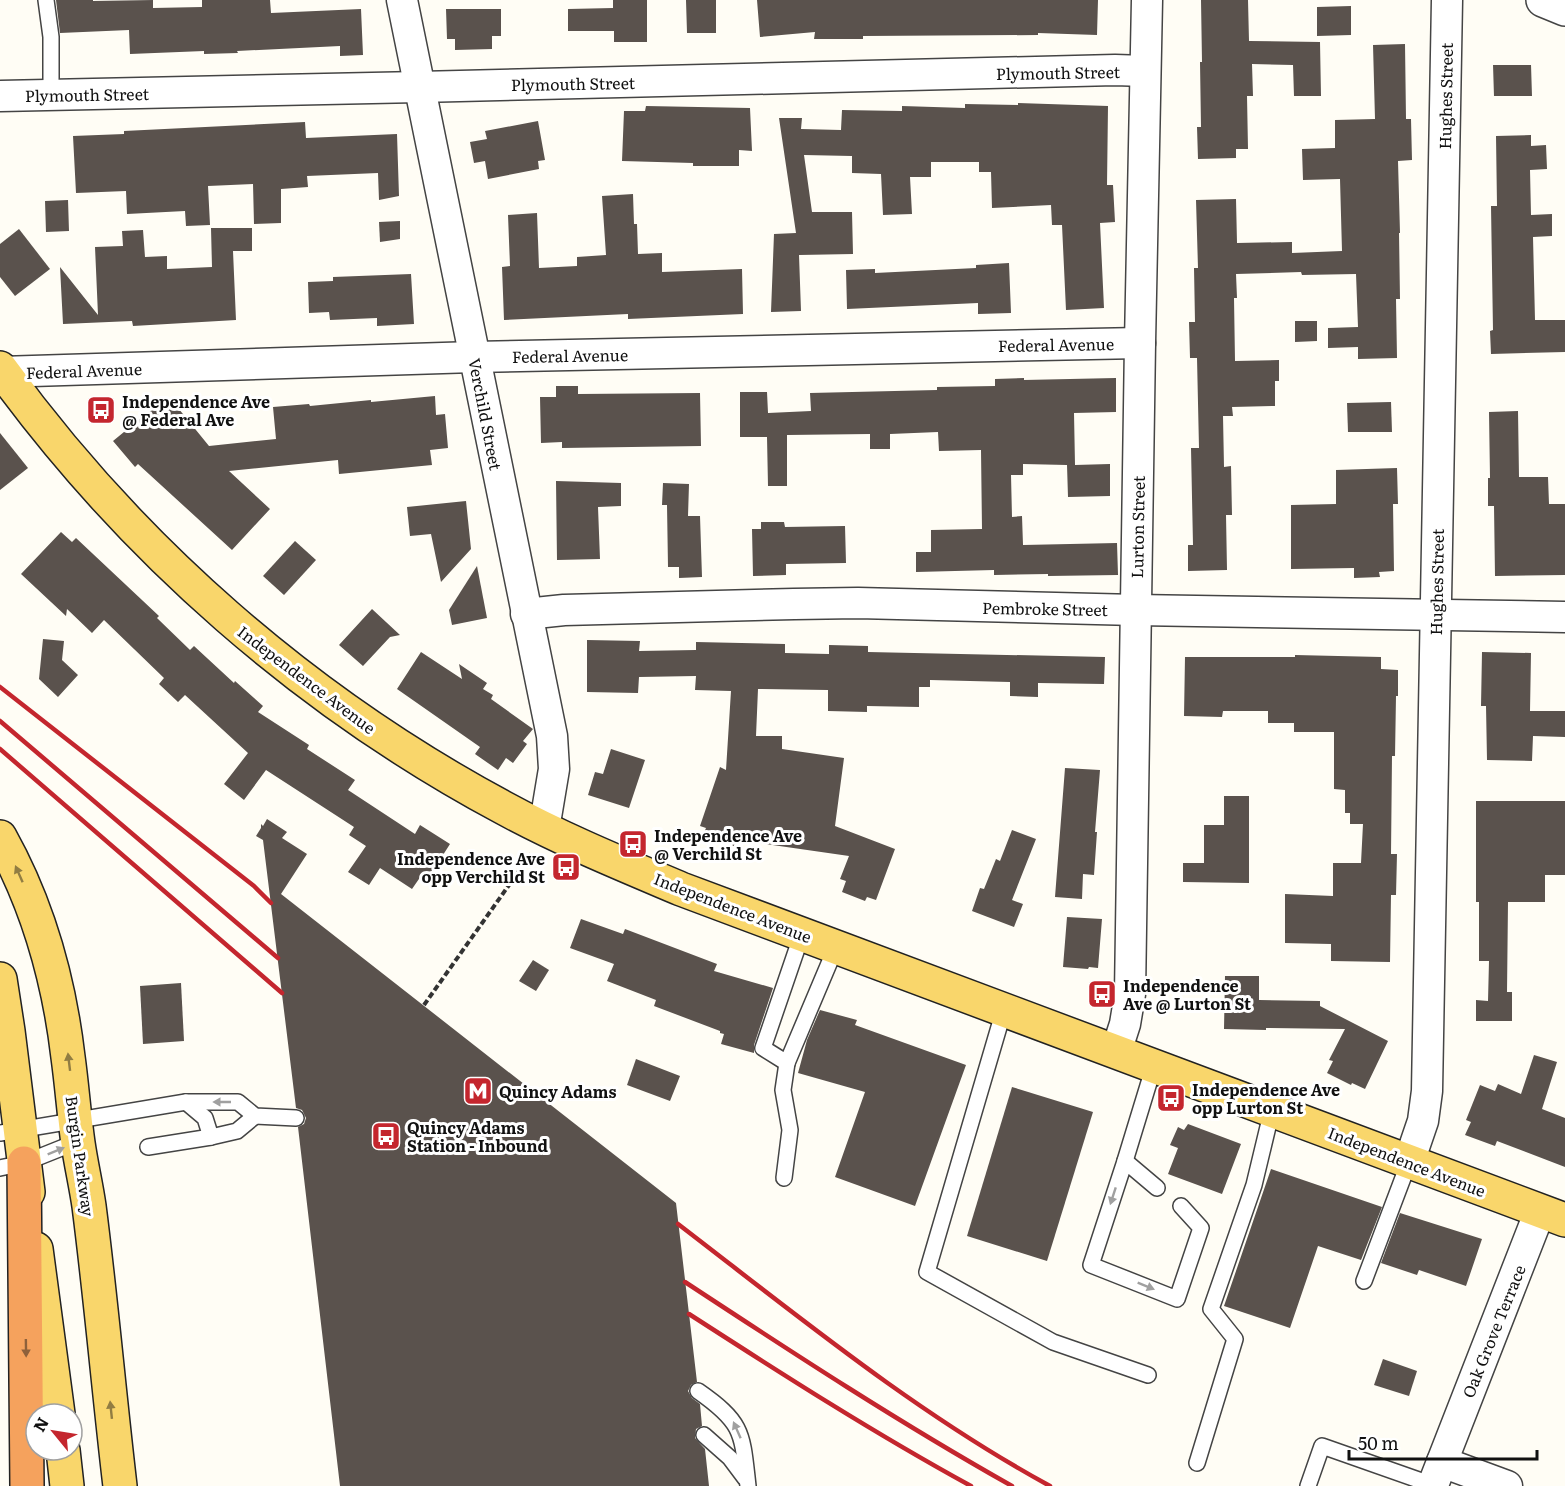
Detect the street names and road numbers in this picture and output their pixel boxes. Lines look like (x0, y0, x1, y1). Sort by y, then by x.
street label: Hughes Street (1432, 42, 1458, 150)
street label: Plymouth Street (996, 59, 1121, 85)
street label: Plymouth Street (511, 70, 636, 96)
street label: Plymouth Street (25, 81, 150, 107)
street label: Federal Avenue (998, 331, 1114, 357)
street label: Federal Avenue (512, 342, 628, 368)
street label: Federal Avenue (26, 356, 142, 384)
street label: Verchild Street (463, 356, 509, 473)
street label: Lurton Street (1124, 475, 1150, 579)
street label: Hughes Street (1423, 528, 1449, 636)
street label: Pembroke Street (982, 595, 1109, 621)
street label: Independence Avenue (233, 619, 381, 739)
street label: Independence Avenue (651, 866, 815, 948)
street label: Burgin Parkway (61, 1094, 101, 1219)
street label: Independence Avenue (1325, 1120, 1489, 1202)
street label: Oak Grove Terrace (1455, 1261, 1531, 1401)

